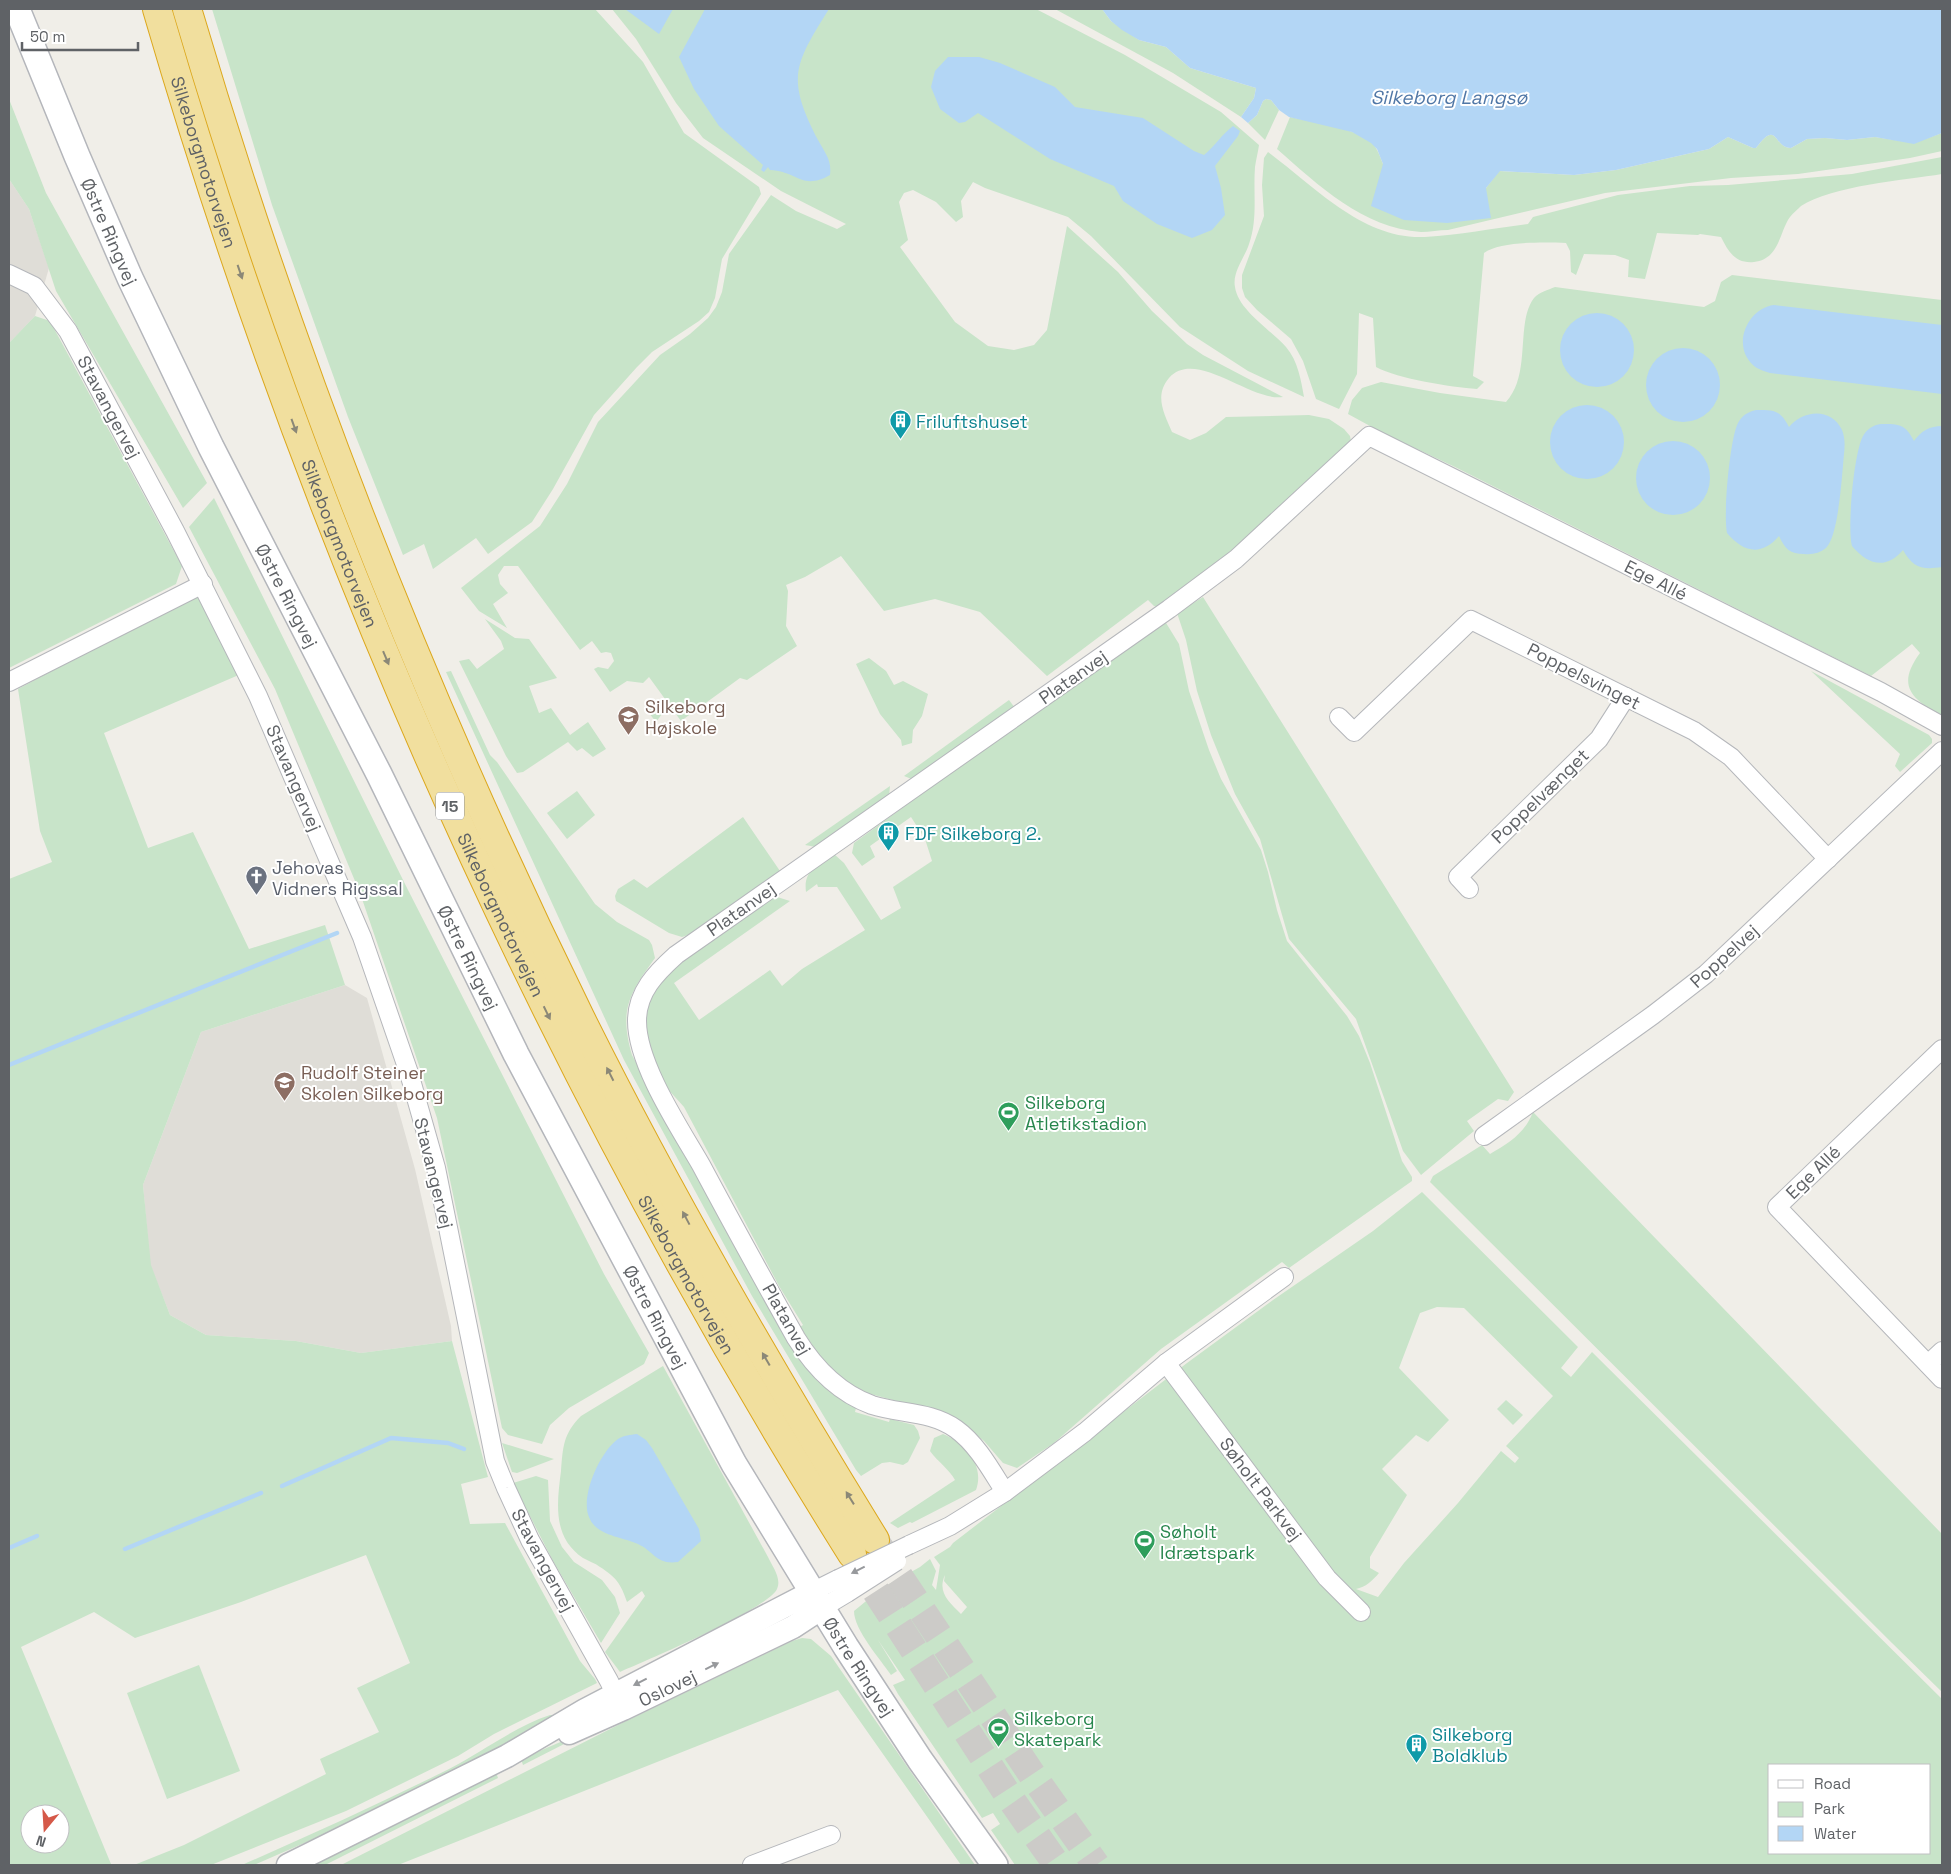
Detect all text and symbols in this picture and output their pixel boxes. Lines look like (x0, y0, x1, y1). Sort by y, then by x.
scale bar (22, 20, 139, 52)
text: 50 m (30, 27, 65, 46)
street label: Silkeborgmotorvejen (166, 73, 242, 251)
water label: Silkeborg Langsø (1371, 85, 1529, 110)
street label: Østre Ringvej (76, 174, 143, 289)
one-way arrow (237, 265, 245, 280)
street label: Stavangervej (72, 352, 146, 462)
building icon: Friluftshuset (888, 409, 912, 440)
place label: Friluftshuset (916, 410, 1028, 433)
one-way arrow (291, 418, 298, 433)
street label: Silkeborgmotorvejen (297, 456, 384, 631)
street label: Østre Ringvej (251, 539, 324, 651)
street label: Ege Allé (1621, 554, 1691, 606)
street label: Poppelsvinget (1523, 638, 1645, 714)
street label: Platanvej (1034, 645, 1112, 709)
one-way arrow (382, 651, 390, 665)
place label: Silkeborg Højskole (645, 695, 725, 739)
school or university icon: Silkeborg Højskole (617, 704, 641, 735)
street label: Stavangervej (261, 721, 327, 835)
street label: Poppelvænget (1486, 744, 1594, 848)
road number: 15 (436, 792, 464, 819)
building icon: FDF Silkeborg 2. (877, 821, 901, 852)
place label: FDF Silkeborg 2. (905, 822, 1041, 845)
street label: Silkeborgmotorvejen (453, 829, 550, 1000)
place label: Jehovas Vidners Rigssal (272, 856, 403, 900)
church icon: Jehovas Vidners Rigssal (244, 865, 268, 896)
street label: Platanvej (702, 877, 780, 941)
street label: Østre Ringvej (433, 901, 504, 1014)
street label: Poppelvej (1685, 919, 1763, 993)
one-way arrow (543, 1006, 551, 1020)
place label: Rudolf Steiner Skolen Silkeborg (301, 1061, 444, 1105)
one-way arrow (606, 1067, 614, 1081)
school or university icon: Rudolf Steiner Skolen Silkeborg (273, 1070, 297, 1101)
place label: Silkeborg Atletikstadion (1025, 1091, 1147, 1135)
sports icon: Silkeborg Atletikstadion (997, 1100, 1021, 1131)
street label: Stavangervej (409, 1115, 459, 1231)
street label: Ege Allé (1781, 1140, 1845, 1204)
street label: Silkeborgmotorvejen (633, 1191, 741, 1358)
one-way arrow (682, 1210, 690, 1225)
street label: Østre Ringvej (619, 1261, 693, 1372)
street label: Platanvej (757, 1279, 817, 1359)
one-way arrow (761, 1353, 770, 1366)
street label: Søholt Parkvej (1215, 1433, 1307, 1545)
one-way arrow (845, 1492, 854, 1505)
street label: Stavangervej (506, 1505, 580, 1615)
place label: Søholt Idrætspark (1160, 1520, 1255, 1564)
sports icon: Søholt Idrætspark (1132, 1529, 1156, 1560)
one-way arrow (851, 1566, 865, 1574)
street label: Østre Ringvej (819, 1612, 900, 1721)
one-way arrow (705, 1662, 719, 1670)
street label: Oslovej (634, 1664, 700, 1711)
one-way arrow (633, 1678, 647, 1686)
place label: Silkeborg Skatepark (1014, 1707, 1102, 1751)
sports icon: Silkeborg Skatepark (986, 1716, 1010, 1747)
place label: Silkeborg Boldklub (1432, 1723, 1512, 1767)
building icon: Silkeborg Boldklub (1404, 1732, 1428, 1763)
legend (1768, 1764, 1931, 1854)
text: Road (1814, 1774, 1851, 1793)
text: Park (1814, 1799, 1845, 1818)
north arrow (20, 1804, 70, 1854)
text: Water (1814, 1824, 1857, 1843)
text: N (34, 1831, 48, 1851)

